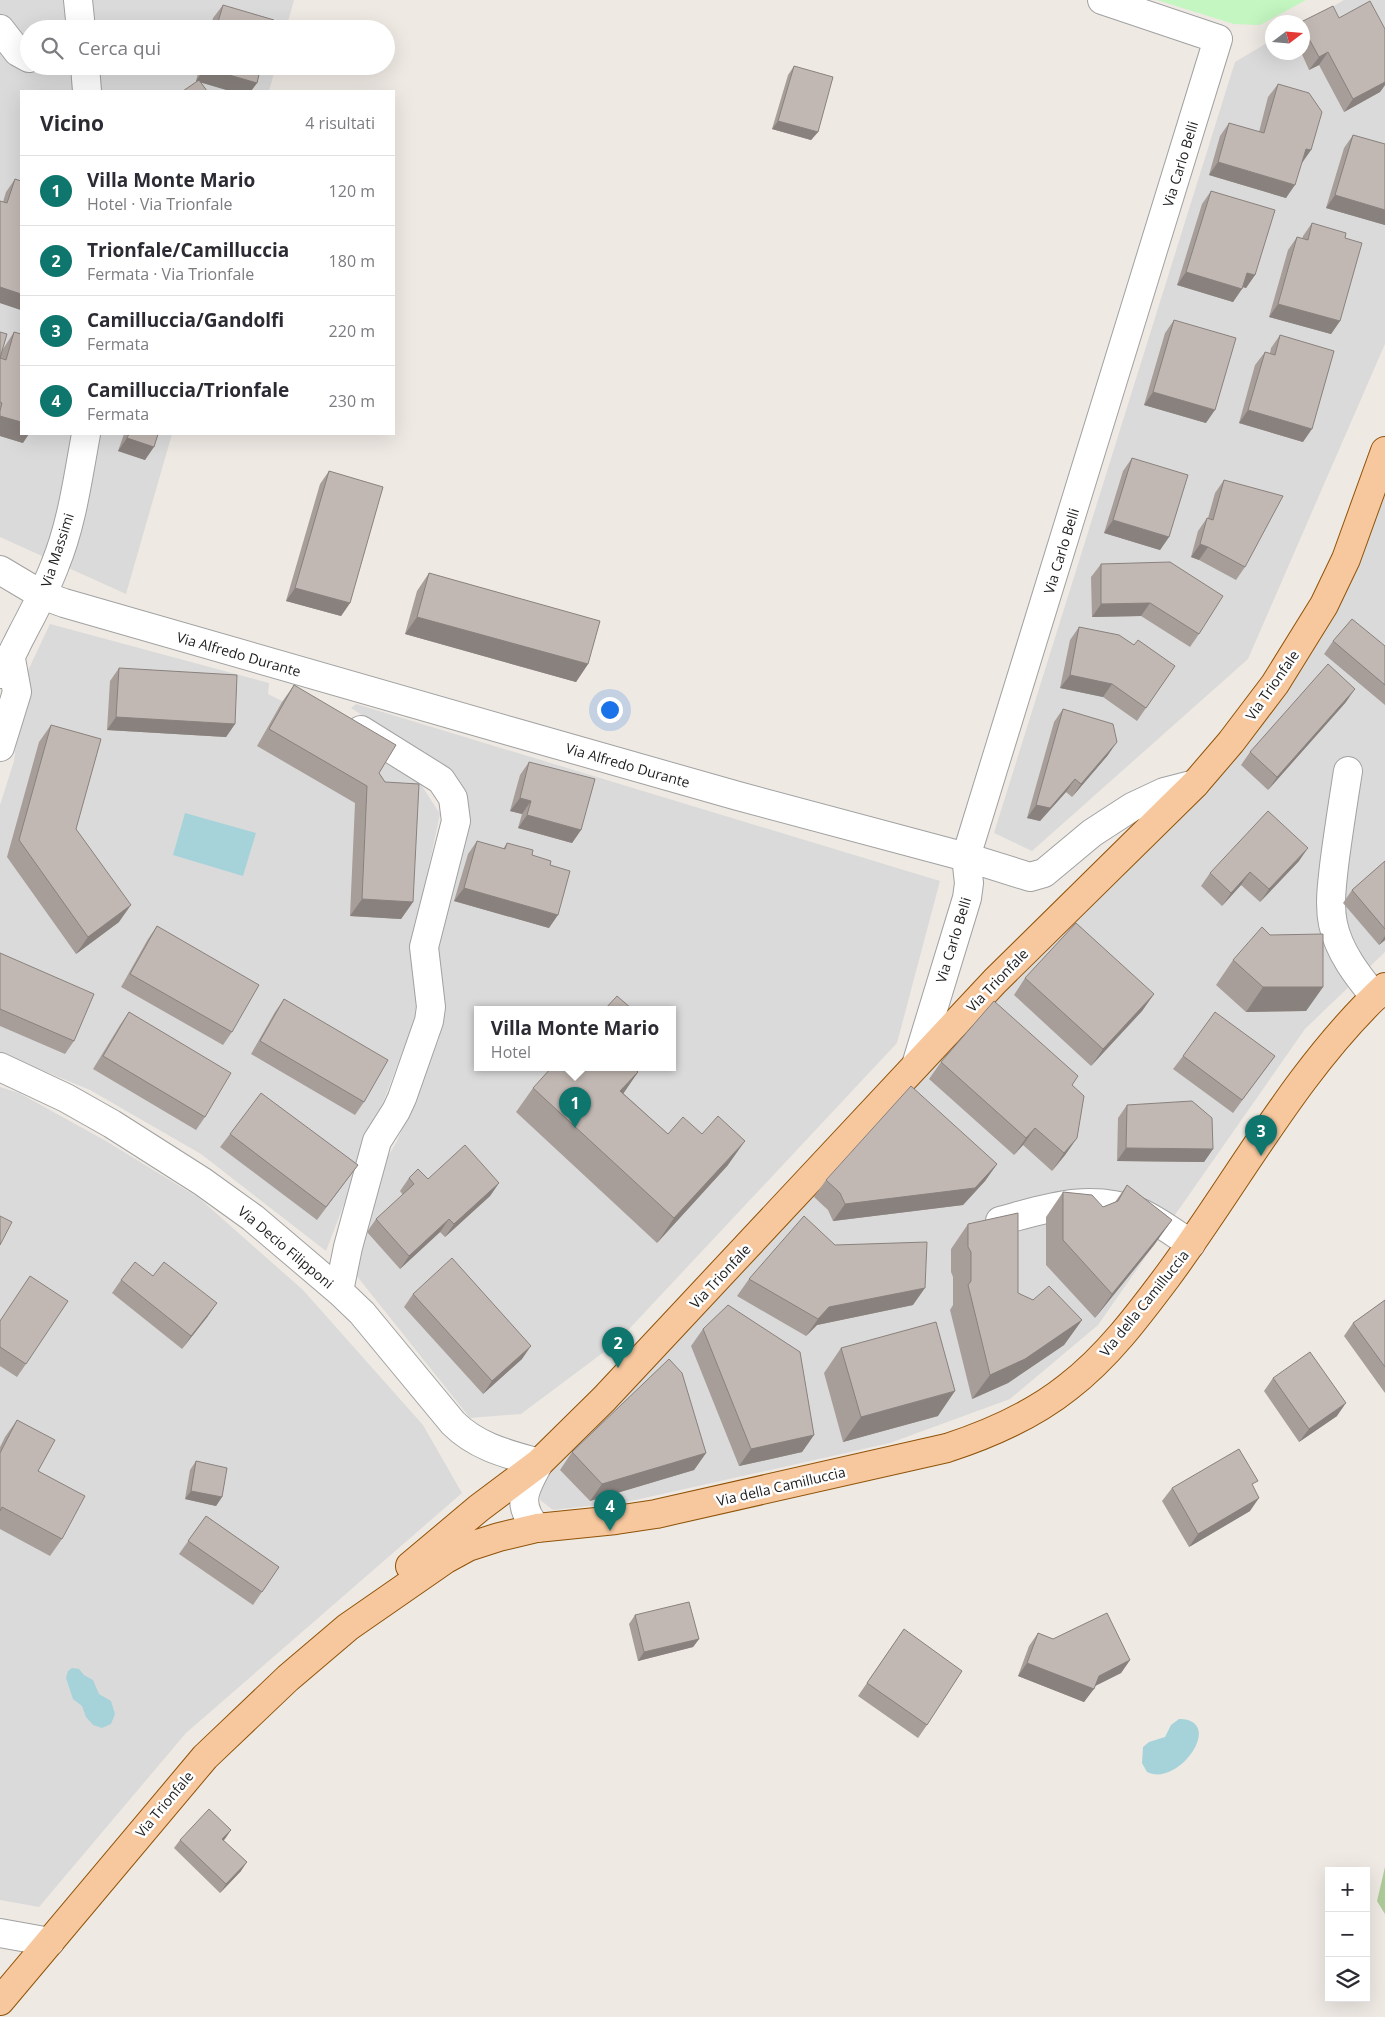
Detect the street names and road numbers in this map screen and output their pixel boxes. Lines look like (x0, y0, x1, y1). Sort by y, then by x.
street label: Via Carlo Belli (1158, 119, 1202, 209)
street label: Via Carlo Belli (1039, 506, 1083, 596)
street label: Via Massimi (36, 510, 78, 590)
street label: Via Alfredo Durante (175, 627, 303, 681)
street label: Via Trionfale (1241, 646, 1303, 724)
street label: Via Alfredo Durante (564, 738, 692, 792)
street label: Via Carlo Belli (931, 895, 975, 985)
street label: Via Trionfale (962, 944, 1032, 1016)
street label: Via Decio Filipponi (234, 1201, 338, 1293)
street label: Via Trionfale (685, 1240, 755, 1312)
street label: Via della Camilluccia (1095, 1246, 1193, 1360)
street label: Via della Camilluccia (715, 1462, 847, 1510)
street label: Via Trionfale (131, 1767, 197, 1841)

